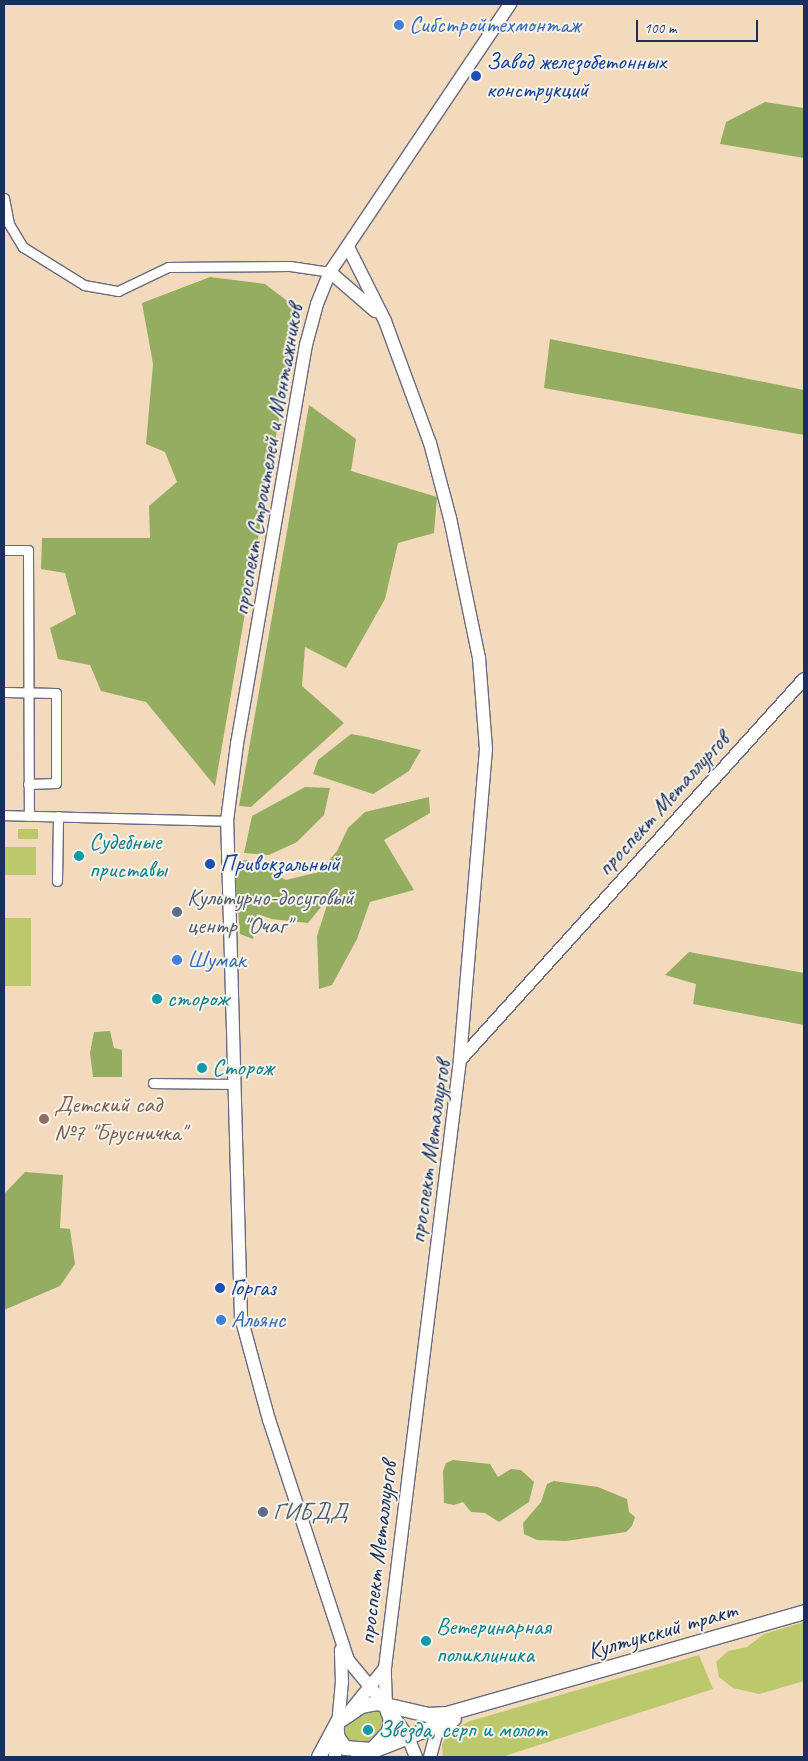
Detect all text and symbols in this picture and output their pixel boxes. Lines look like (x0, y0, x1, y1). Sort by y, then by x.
scale bar (638, 10, 760, 42)
place label: Сибстройтехмонтаж (409, 11, 580, 39)
marker: Сибстройтехмонтаж (393, 19, 405, 31)
text: 100 m (644, 19, 676, 38)
place label: Завод железобетонных конструкций (486, 48, 669, 104)
marker: Завод железобетонных конструкций (470, 70, 482, 82)
street label: проспект Строителей и Монтажников (227, 303, 309, 617)
street label: проспект Металлургов (591, 727, 735, 881)
place label: Судебные приставы (89, 828, 167, 884)
marker: Судебные приставы (73, 850, 85, 862)
place label: Привокзальный (220, 850, 340, 878)
marker: Привокзальный (204, 858, 216, 870)
place label: Культурно-досуговый центр "Очаг" (187, 884, 354, 940)
marker: Культурно-досуговый центр "Очаг" (171, 906, 183, 918)
place label: Шумак (187, 946, 245, 974)
marker: Шумак (171, 954, 183, 966)
place label: сторож (167, 985, 229, 1013)
marker: сторож (151, 993, 163, 1005)
place label: Сторож (212, 1054, 273, 1082)
street label: проспект Металлургов (403, 1060, 457, 1244)
marker: Сторож (196, 1062, 208, 1074)
place label: Детский сад №7 "Брусничка" (54, 1091, 186, 1147)
marker: Детский сад №7 "Брусничка" (38, 1113, 50, 1125)
place label: Горгаз (230, 1274, 275, 1302)
marker: Горгаз (214, 1282, 226, 1294)
place label: Альянс (231, 1306, 285, 1334)
marker: Альянс (215, 1314, 227, 1326)
street label: проспект Металлургов (353, 1461, 403, 1645)
place label: ГИБДД (273, 1498, 347, 1526)
marker: ГИБДД (257, 1506, 269, 1518)
street label: Култукский тракт (584, 1596, 740, 1666)
place label: Ветеринарная поликлиника (436, 1613, 551, 1669)
marker: Ветеринарная поликлиника (420, 1635, 432, 1647)
place label: Звезда, серп и молот (378, 1716, 545, 1744)
marker: Звезда, серп и молот (362, 1724, 374, 1736)

